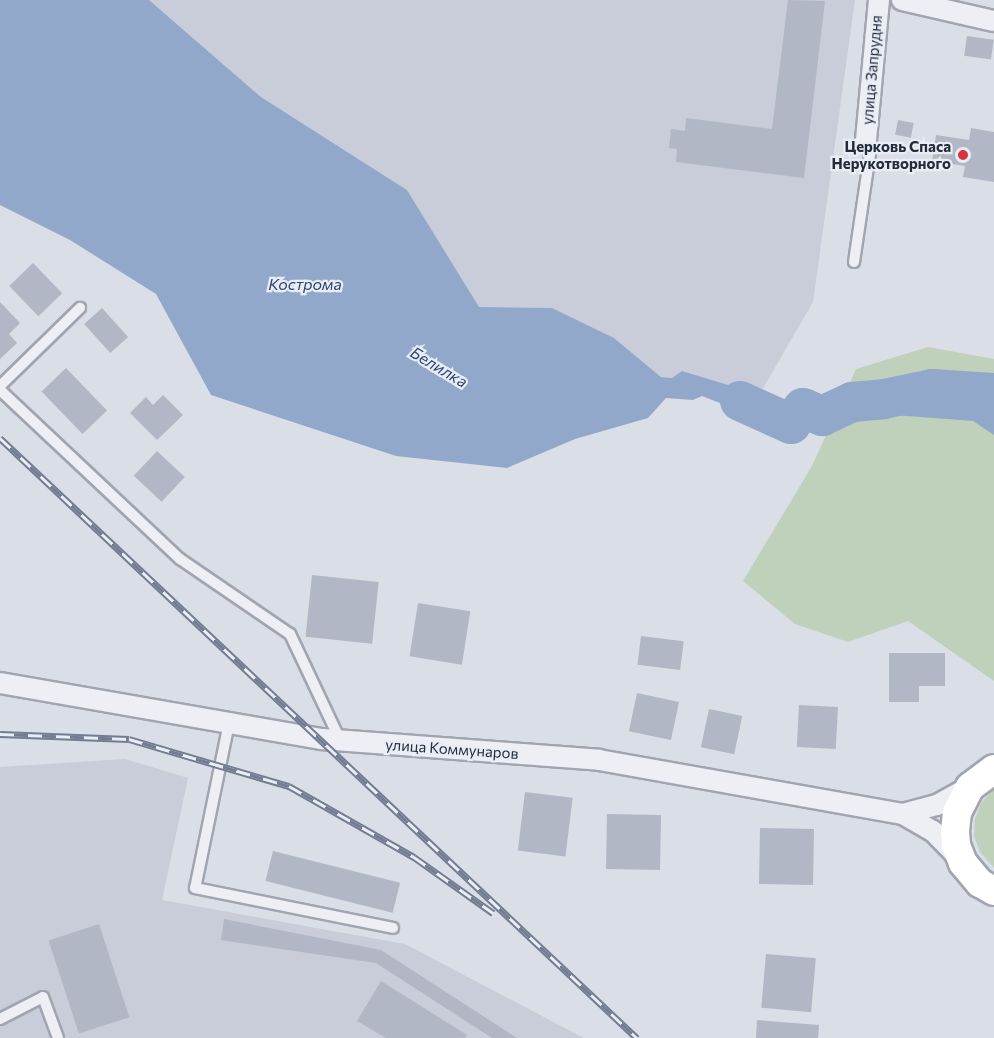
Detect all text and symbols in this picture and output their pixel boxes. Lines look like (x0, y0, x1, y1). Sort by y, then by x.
street label: улица Запрудня (858, 14, 886, 126)
place label: Церковь Спаса Нерукотворного (832, 137, 951, 172)
marker: Церковь Спаса Нерукотворного (956, 148, 970, 162)
water label: Кострома (268, 274, 342, 294)
water label: Белилка (407, 343, 471, 391)
street label: улица Коммунаров (385, 735, 519, 763)

